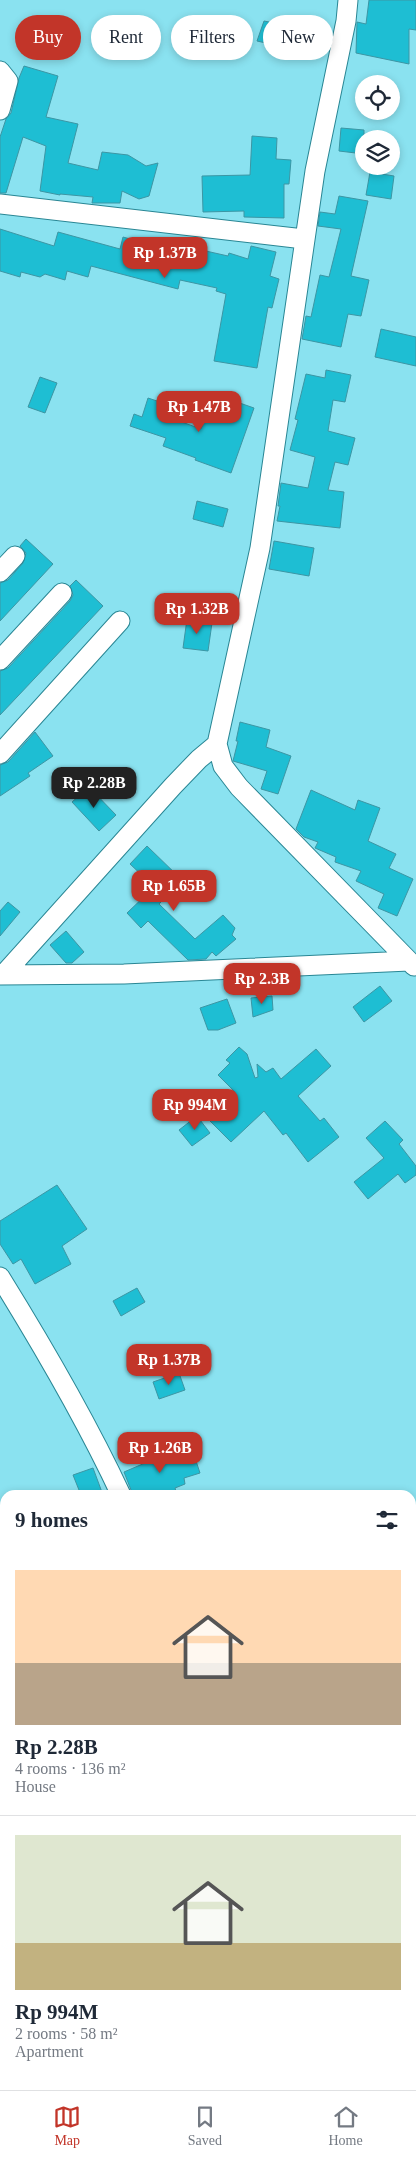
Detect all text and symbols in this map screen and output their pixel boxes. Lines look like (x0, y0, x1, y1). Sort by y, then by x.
chip: Buy (15, 15, 81, 60)
chip: Rent (91, 15, 161, 60)
chip: Filters (171, 15, 253, 60)
chip: New (263, 15, 333, 60)
map controls (355, 75, 400, 175)
button: locate (355, 75, 400, 120)
button: layers (355, 130, 400, 175)
pin: Rp 1.37B (113, 236, 217, 279)
text: Rp 1.37B (133, 244, 197, 261)
pin: Rp 1.47B (147, 390, 251, 433)
text: Rp 1.47B (167, 398, 231, 415)
pin: Rp 1.32B (145, 592, 249, 635)
text: Rp 1.32B (165, 600, 229, 617)
pin: Rp 2.28B (42, 766, 146, 809)
text: Rp 2.28B (62, 774, 126, 791)
pin: Rp 1.65B (122, 870, 226, 912)
text: Rp 1.65B (142, 877, 206, 894)
pin: Rp 2.3B (216, 962, 308, 1005)
text: Rp 2.3B (234, 970, 290, 987)
pin: Rp 994M (149, 1088, 241, 1131)
text: Rp 994M (163, 1096, 227, 1113)
pin: Rp 1.37B (117, 1344, 221, 1386)
text: Rp 1.37B (137, 1351, 201, 1368)
pin: Rp 1.26B (108, 1432, 212, 1474)
text: Rp 1.26B (128, 1439, 192, 1456)
icon: filters (373, 1506, 401, 1534)
text: 9 homes (15, 1508, 88, 1532)
icon: home (163, 1602, 253, 1692)
text: Rp 2.28B (15, 1735, 98, 1759)
text: 4 rooms · 136 m² (15, 1760, 126, 1777)
text: House (15, 1778, 56, 1795)
icon: home (163, 1868, 253, 1958)
text: Rp 994M (15, 2000, 98, 2024)
text: 2 rooms · 58 m² (15, 2025, 118, 2042)
text: Apartment (15, 2043, 83, 2060)
tab: Map (53, 2103, 81, 2149)
tab: Saved (188, 2103, 222, 2149)
tab: Home (329, 2103, 363, 2149)

